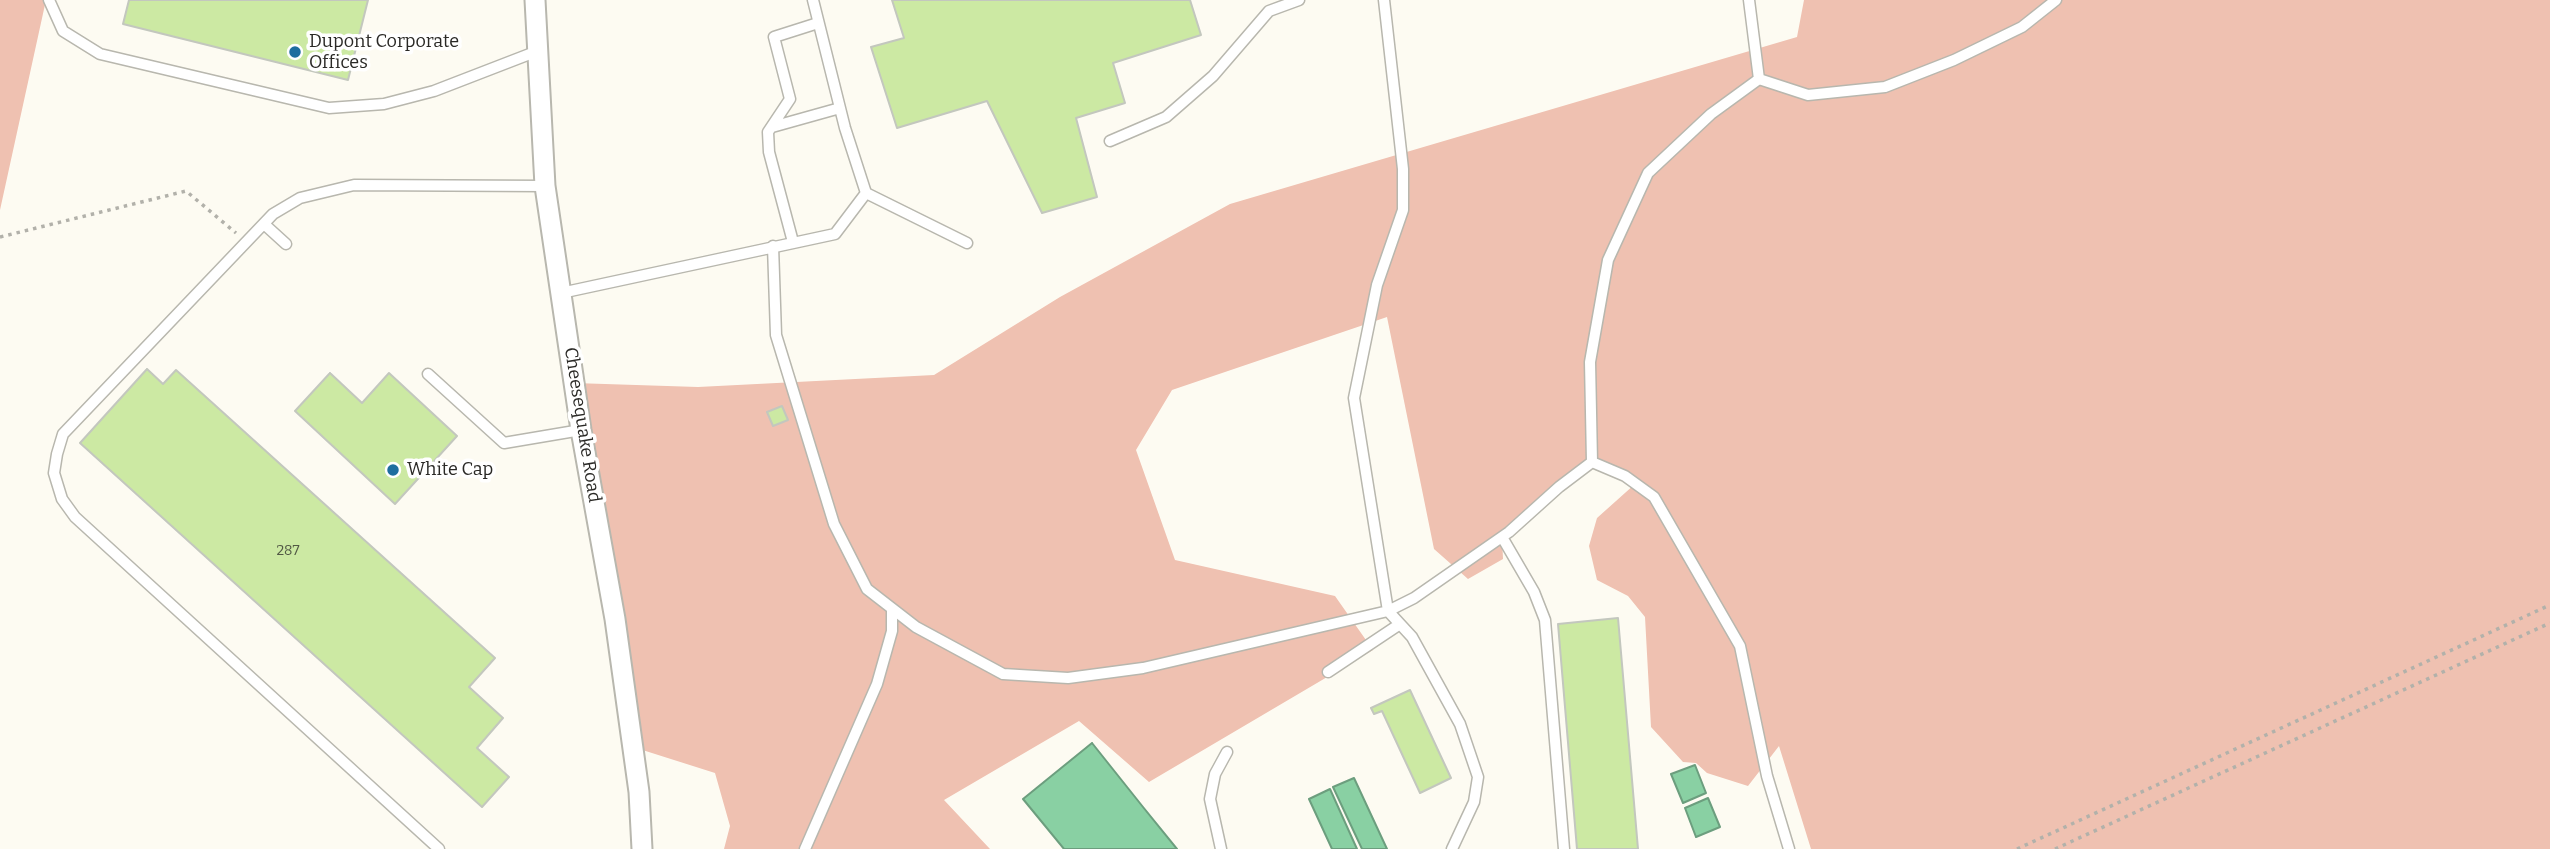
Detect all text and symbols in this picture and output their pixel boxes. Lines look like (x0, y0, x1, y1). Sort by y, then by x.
place label: Dupont Corporate Offices (309, 31, 459, 74)
marker: Dupont Corporate Offices (287, 44, 303, 60)
street label: Cheesequake Road (559, 346, 605, 504)
place label: White Cap (407, 459, 493, 481)
marker: White Cap (385, 462, 401, 478)
house number: 287 (276, 543, 300, 559)

